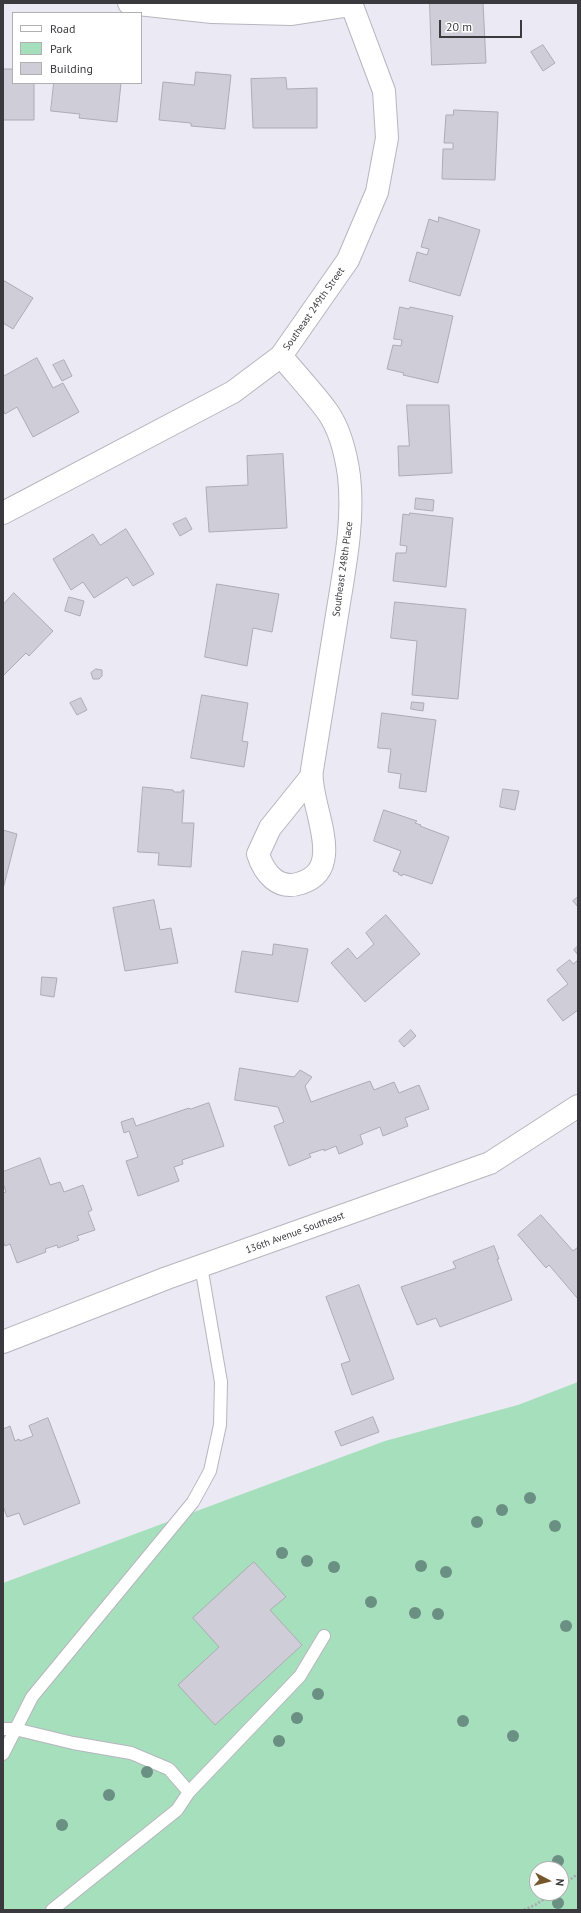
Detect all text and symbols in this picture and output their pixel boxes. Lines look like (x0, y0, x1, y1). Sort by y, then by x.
legend (12, 12, 142, 84)
scale bar (441, 12, 524, 38)
text: 20 m (446, 19, 472, 34)
text: Road (50, 21, 75, 36)
text: Park (50, 41, 72, 56)
text: Building (50, 61, 93, 76)
street label: Southeast 249th Street (281, 265, 347, 353)
street label: Southeast 248th Place (330, 521, 356, 617)
street label: 136th Avenue Southeast (244, 1210, 346, 1256)
north arrow (529, 1861, 569, 1901)
text: N (553, 1878, 567, 1887)

